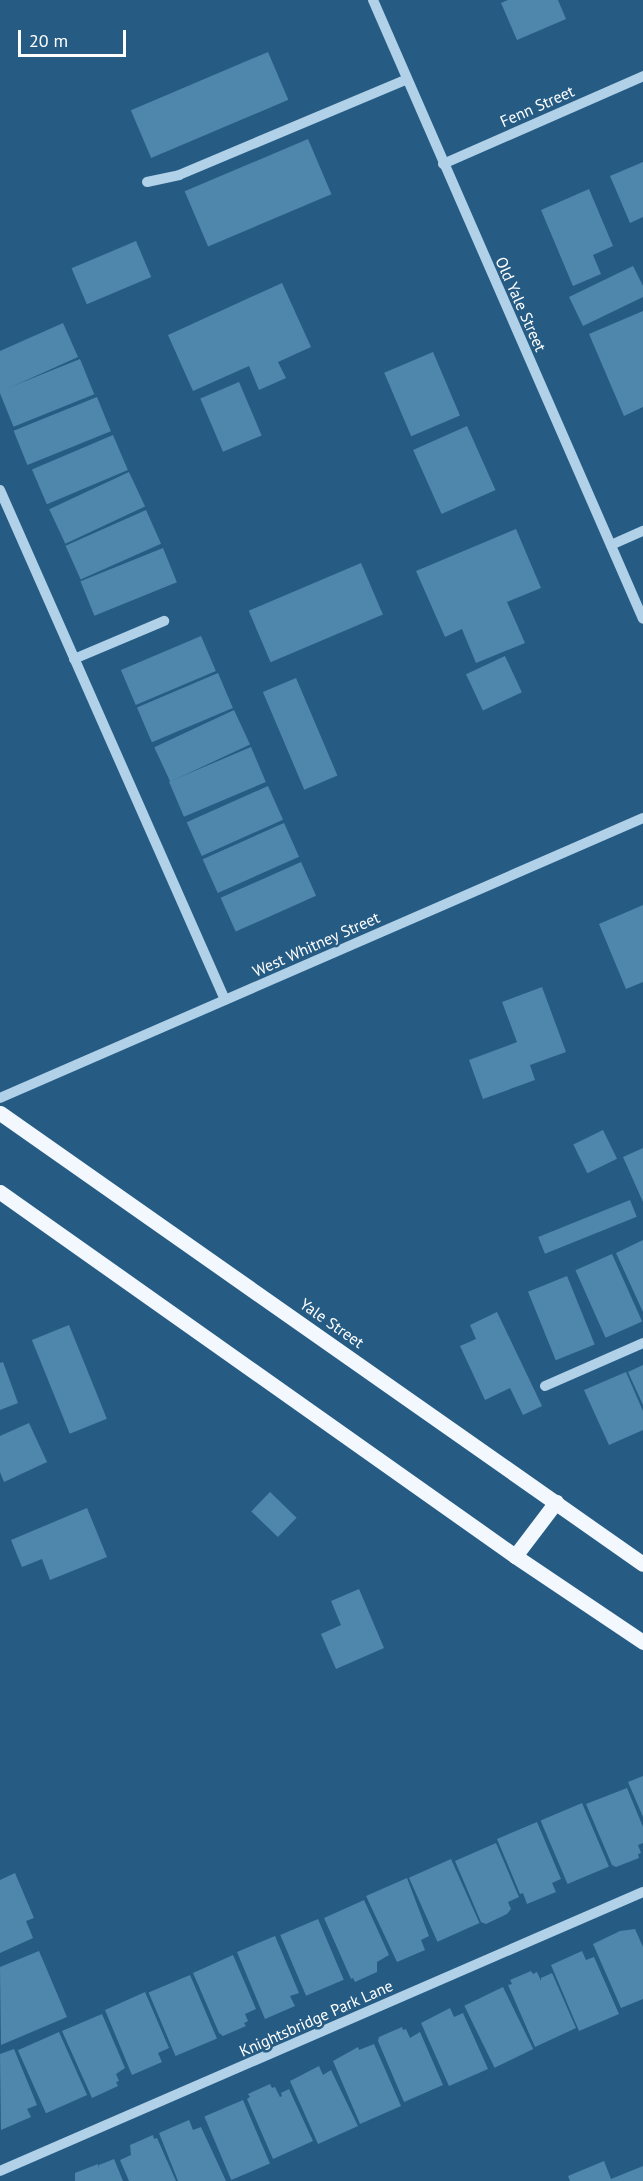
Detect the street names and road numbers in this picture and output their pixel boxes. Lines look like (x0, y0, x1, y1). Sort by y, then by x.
street label: Fenn Street (497, 81, 577, 131)
street label: Old Yale Street (491, 253, 551, 355)
street label: West Whitney Street (249, 907, 383, 981)
street label: Yale Street (296, 1294, 368, 1352)
street label: Knightsbridge Park Lane (236, 1975, 396, 2061)

